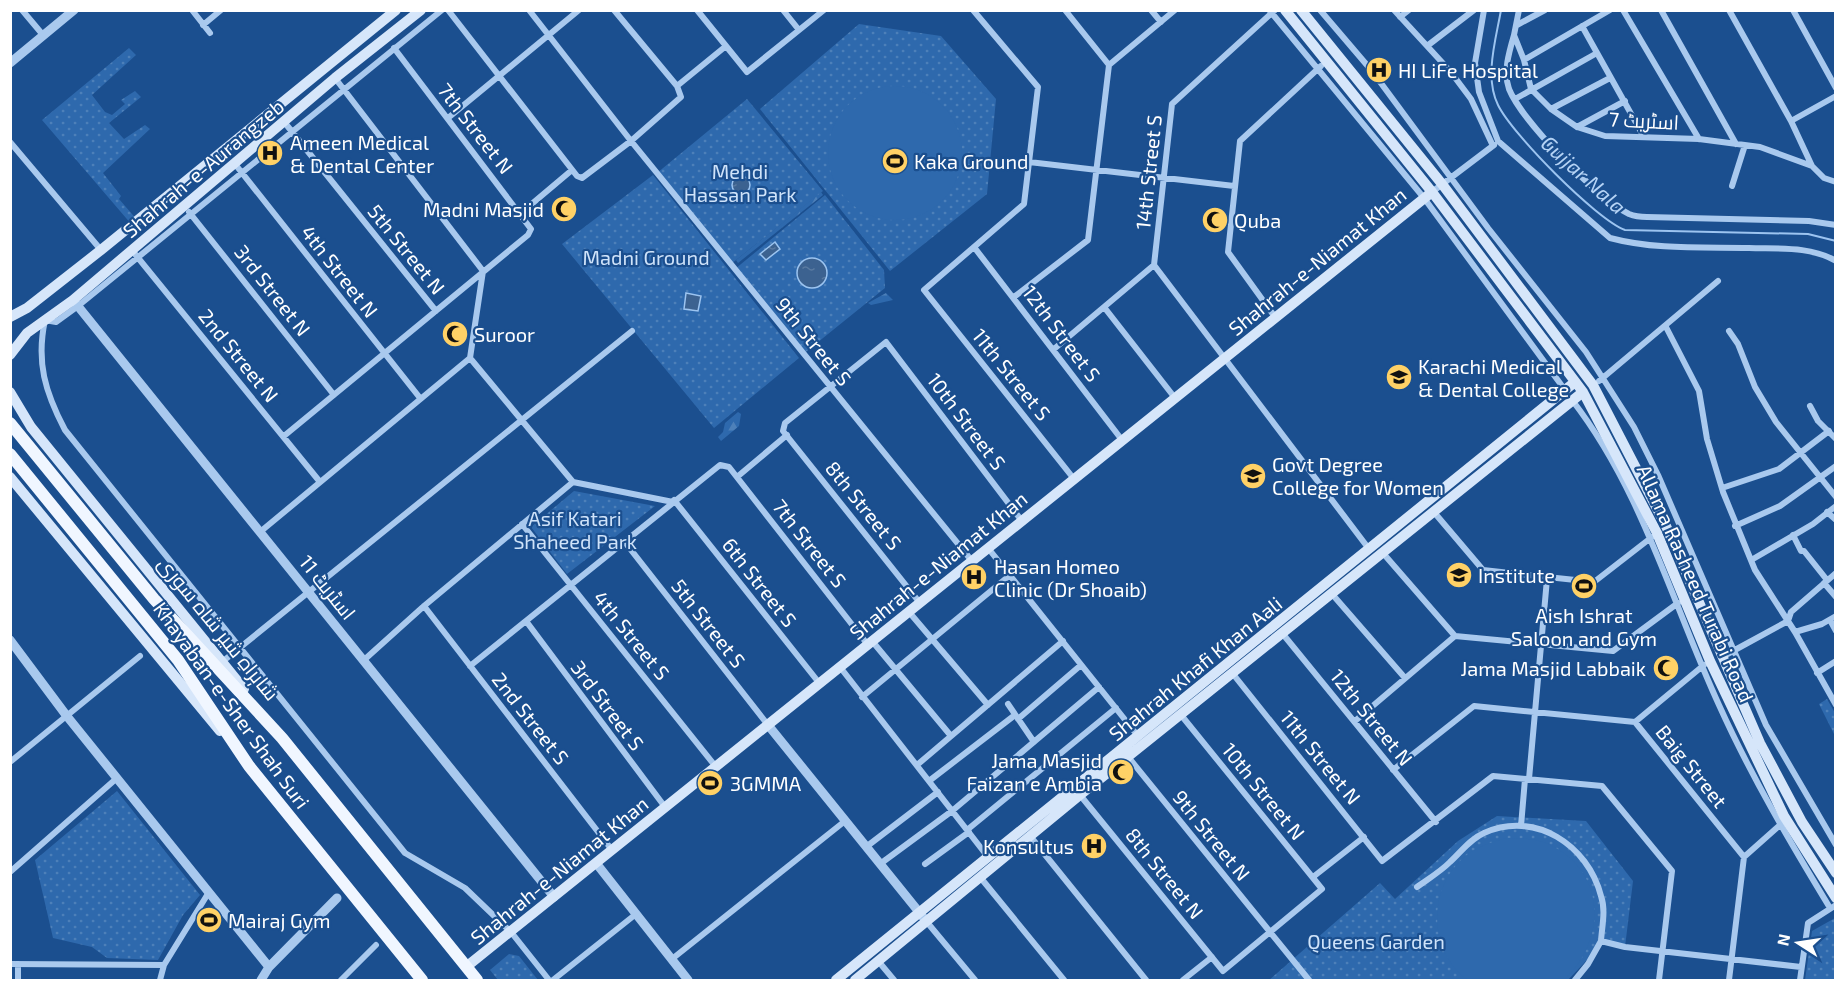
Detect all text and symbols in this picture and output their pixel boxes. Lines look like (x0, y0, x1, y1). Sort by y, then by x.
hospital icon: HI LiFe Hospital (1364, 55, 1394, 85)
place label: HI LiFe Hospital (1398, 58, 1538, 82)
street label: 7th Street N (433, 78, 519, 178)
street label: Shahrah-e-Aurangzeb (118, 94, 288, 242)
street label: اسٹریٹ 7 (1608, 106, 1680, 135)
street label: 14th Street S (1130, 113, 1166, 231)
place label: Ameen Medical & Dental Center (290, 130, 434, 177)
water label: Gujjar Nala (1536, 130, 1631, 219)
hospital icon: Ameen Medical & Dental Center (255, 138, 285, 168)
sports icon: Kaka Ground (880, 146, 910, 176)
place label: Kaka Ground (914, 149, 1029, 173)
park label: Mehdi Hassan Park (684, 159, 796, 206)
street label: Shahrah-e-Niamat Khan (1223, 182, 1411, 340)
mosque icon: Madni Masjid (549, 194, 579, 224)
place label: Madni Masjid (423, 197, 544, 221)
street label: 5th Street N (364, 199, 450, 299)
mosque icon: Quba (1200, 205, 1230, 235)
place label: Quba (1234, 208, 1281, 232)
street label: 4th Street N (297, 220, 383, 322)
street label: 3rd Street N (230, 240, 316, 340)
park label: Madni Ground (582, 245, 710, 269)
street label: 12th Street S (1018, 280, 1106, 386)
street label: 9th Street S (771, 292, 857, 390)
street label: 2nd Street N (194, 304, 284, 406)
mosque icon: Suroor (440, 319, 470, 349)
place label: Suroor (474, 322, 535, 346)
street label: 11th Street S (968, 323, 1056, 425)
place label: Karachi Medical & Dental College (1418, 354, 1569, 401)
school or university icon: Karachi Medical & Dental College (1384, 362, 1414, 392)
street label: 10th Street S (923, 368, 1011, 474)
place label: Govt Degree College for Women (1272, 452, 1444, 499)
street label: 8th Street S (821, 456, 907, 554)
school or university icon: Govt Degree College for Women (1238, 461, 1268, 491)
street label: Allama Rasheed Turabi Road (1633, 461, 1759, 705)
street label: Shahrah-e-Niamat Khan (844, 486, 1032, 644)
street label: 7th Street S (768, 494, 852, 592)
park label: Asif Katari Shaheed Park (513, 506, 637, 553)
street label: 6th Street S (718, 533, 802, 631)
street label: اسٹریٹ 11 (294, 550, 361, 625)
street label: شاہراہِ شیر شاہ سوری (152, 551, 284, 706)
place label: Hasan Homeo Clinic (Dr Shoaib) (994, 554, 1147, 601)
school or university icon: Institute (1444, 560, 1474, 590)
hospital icon: Hasan Homeo Clinic (Dr Shoaib) (959, 562, 989, 592)
place label: Institute (1478, 563, 1555, 587)
sports icon: Aish Ishrat Saloon and Gym (1569, 571, 1599, 601)
street label: 5th Street S (667, 574, 751, 672)
street label: 4th Street S (589, 586, 675, 684)
street label: Shahrah Khafi Khan Aali (1104, 591, 1286, 745)
street label: Khayaban-e-Sher Shah Suri (149, 597, 315, 813)
place label: Aish Ishrat Saloon and Gym (1511, 603, 1657, 650)
mosque icon: Jama Masjid Labbaik (1651, 653, 1681, 683)
street label: 3rd Street S (566, 655, 650, 755)
place label: Jama Masjid Labbaik (1461, 656, 1646, 680)
street label: 12th Street N (1326, 664, 1418, 770)
street label: 2nd Street S (488, 667, 574, 769)
street label: 11th Street N (1276, 705, 1366, 809)
street label: Baig Street (1651, 720, 1733, 813)
street label: 10th Street N (1218, 738, 1310, 844)
place label: Jama Masjid Faizan e Ambia (966, 748, 1102, 795)
mosque icon: Jama Masjid Faizan e Ambia (1106, 757, 1136, 787)
sports icon: 3GMMA (695, 768, 725, 798)
place label: 3GMMA (730, 771, 802, 795)
street label: 9th Street N (1168, 785, 1256, 885)
street label: Shahrah-e-Niamat Khan (465, 791, 653, 949)
street label: 8th Street N (1121, 823, 1209, 923)
hospital icon: Konsultus (1079, 831, 1109, 861)
place label: Konsultus (983, 834, 1074, 858)
sports icon: Mairaj Gym (194, 905, 224, 935)
place label: Mairaj Gym (228, 908, 331, 932)
north arrow (1768, 913, 1828, 973)
park label: Queens Garden (1307, 929, 1445, 953)
text: N (1772, 932, 1793, 947)

